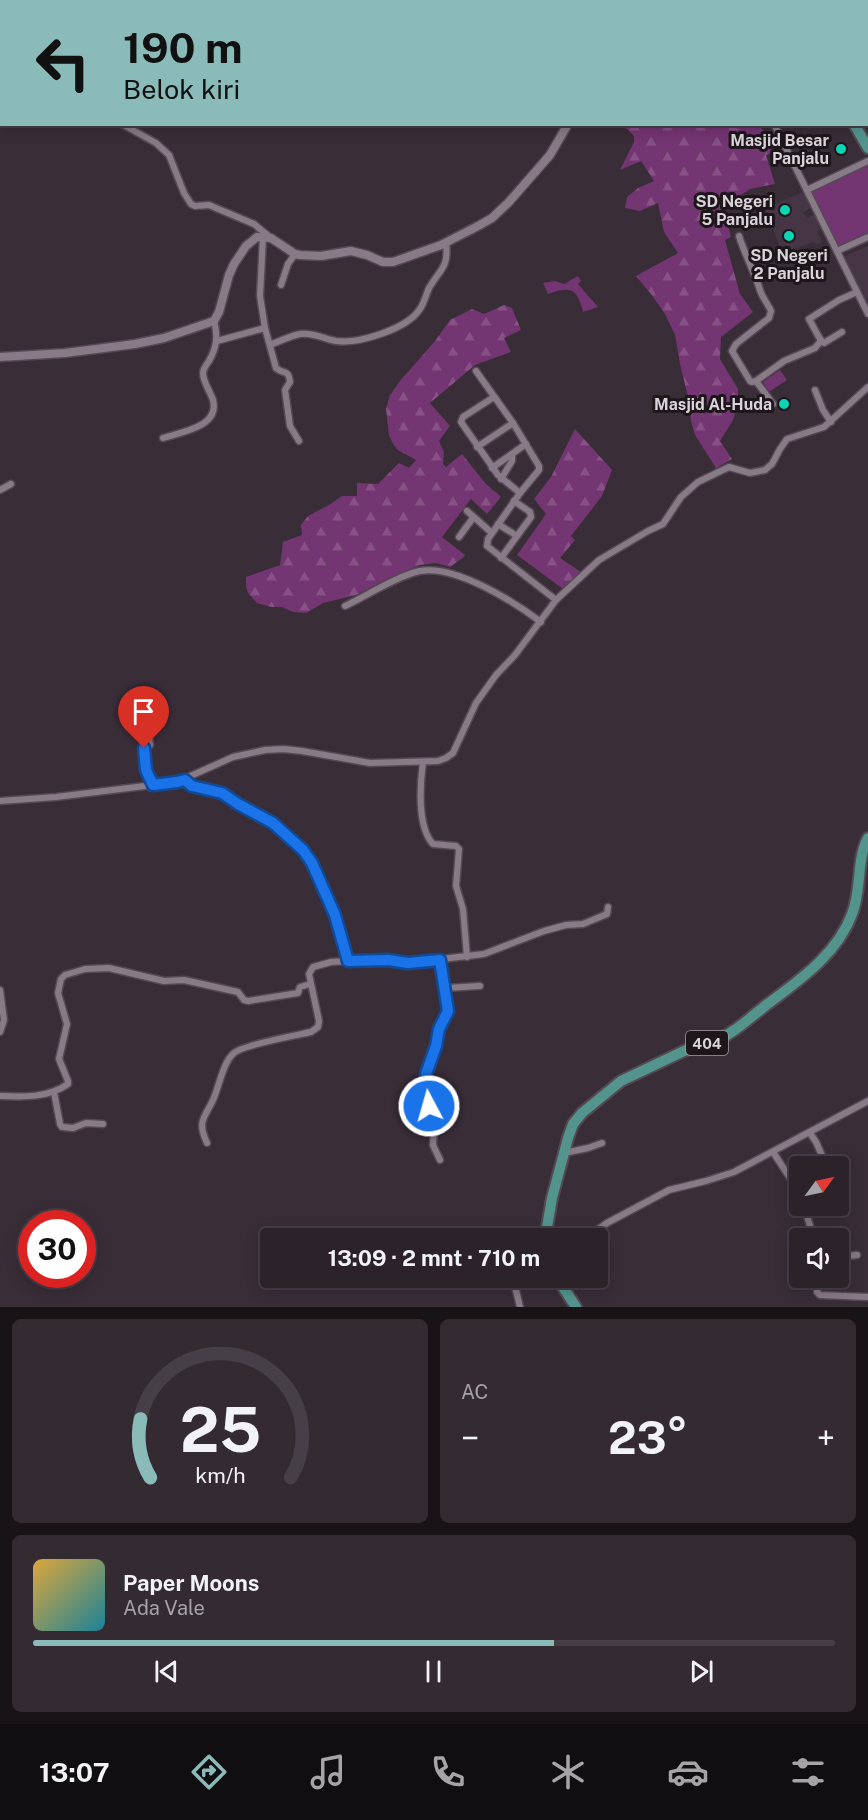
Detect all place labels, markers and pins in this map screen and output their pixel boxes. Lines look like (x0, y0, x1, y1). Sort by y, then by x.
place label: Masjid Besar Panjalu (730, 131, 829, 168)
marker: Masjid Besar Panjalu (834, 142, 848, 156)
place label: SD Negeri 5 Panjalu (695, 192, 773, 229)
marker: SD Negeri 5 Panjalu (778, 203, 792, 217)
marker: SD Negeri 2 Panjalu (782, 229, 796, 243)
place label: SD Negeri 2 Panjalu (750, 246, 828, 283)
place label: Masjid Al-Huda (654, 395, 772, 414)
marker: Masjid Al-Huda (777, 397, 791, 411)
pin (118, 686, 169, 748)

